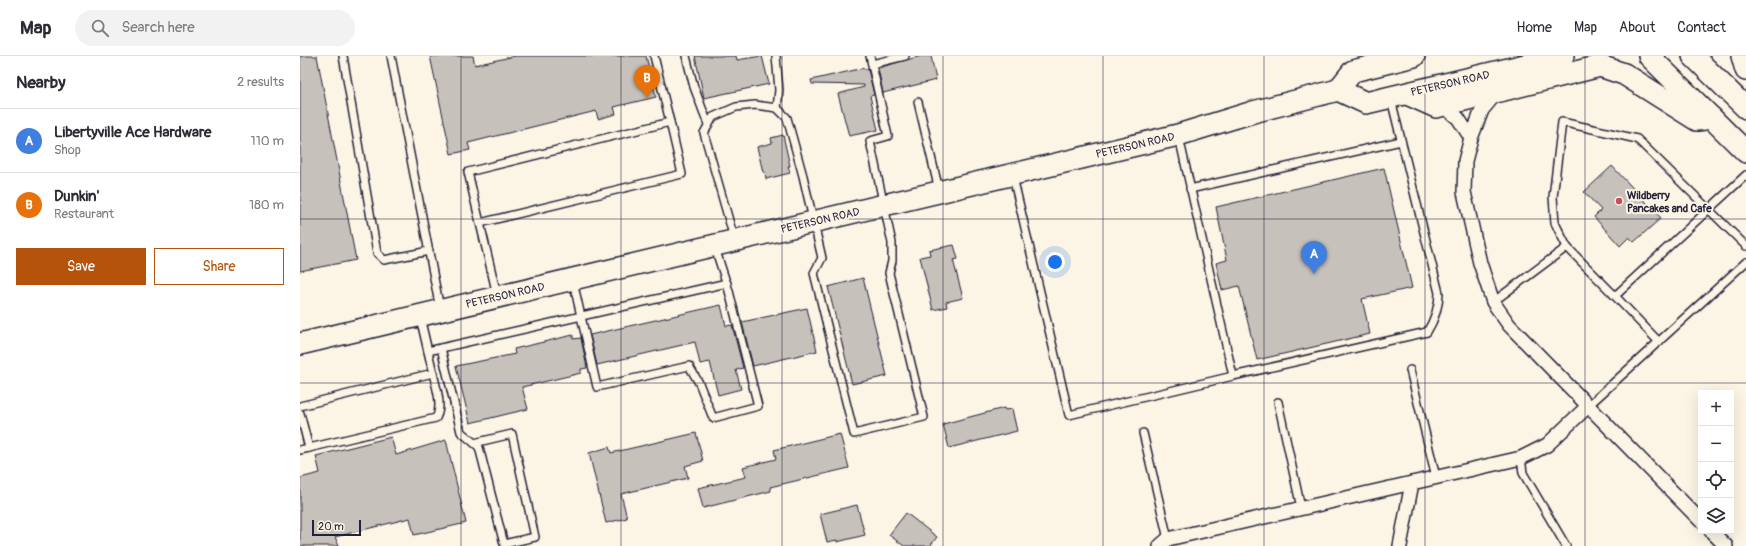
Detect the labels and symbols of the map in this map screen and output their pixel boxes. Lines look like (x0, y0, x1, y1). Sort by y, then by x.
pin: B (634, 65, 660, 98)
street label: PETERSON ROAD (1409, 68, 1491, 99)
street label: PETERSON ROAD (1094, 130, 1176, 161)
place label: Wildberry Pancakes and Cafe (1627, 189, 1712, 215)
marker: Wildberry Pancakes and Cafe (1614, 196, 1624, 206)
street label: PETERSON ROAD (779, 205, 861, 236)
pin: A (1301, 241, 1327, 274)
your location (1045, 252, 1065, 272)
street label: PETERSON ROAD (464, 280, 546, 311)
scale bar (312, 518, 361, 537)

